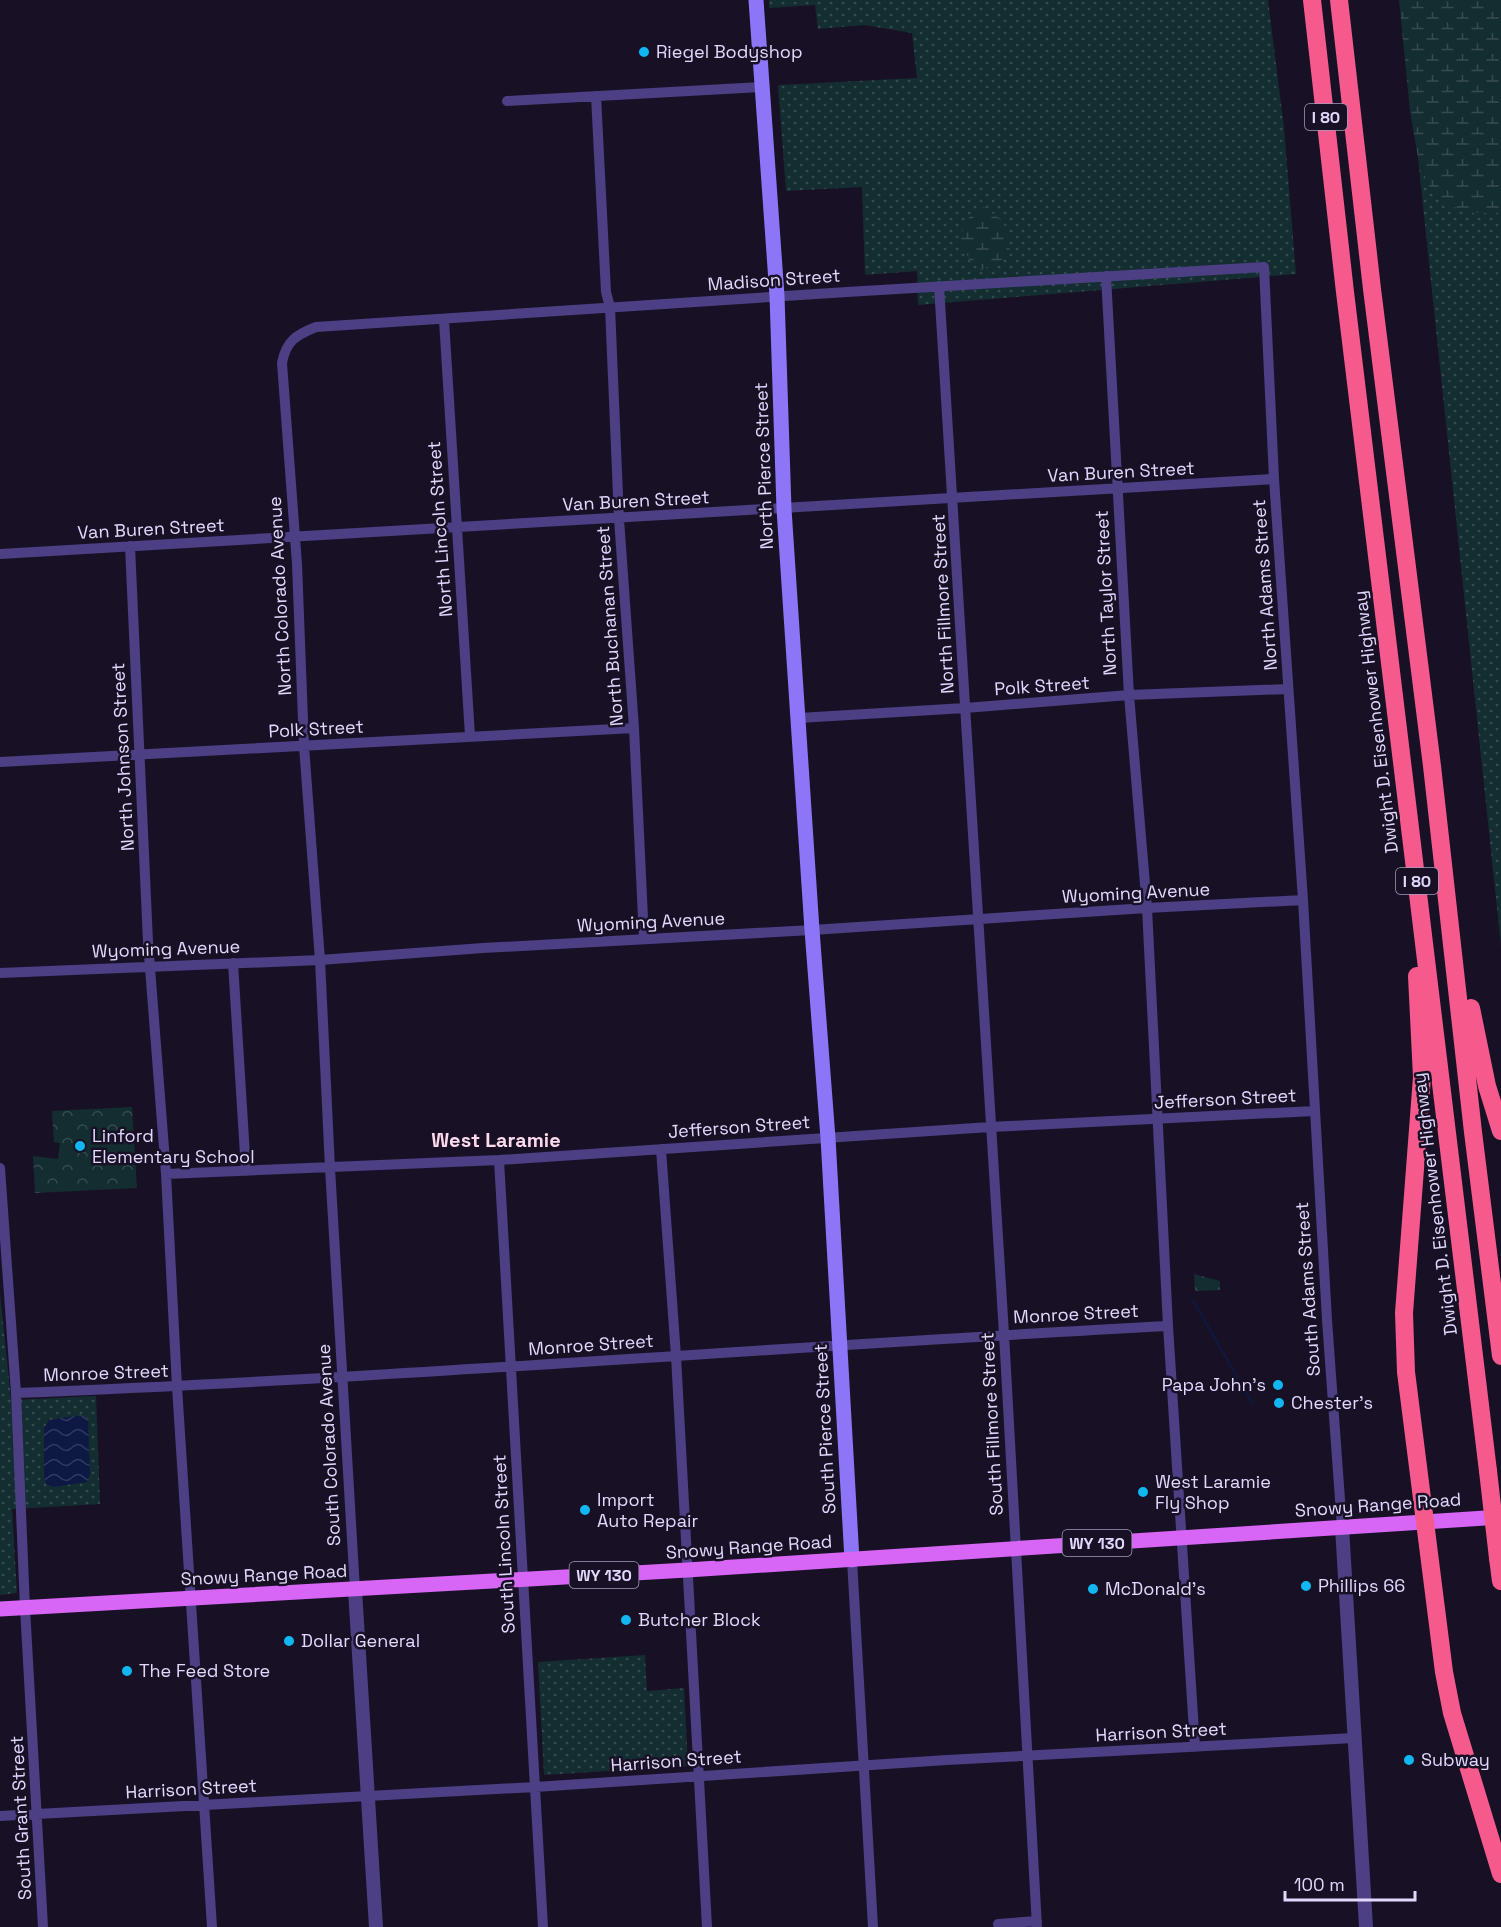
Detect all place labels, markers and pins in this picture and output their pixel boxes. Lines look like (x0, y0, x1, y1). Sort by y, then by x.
place label: Riegel Bodyshop (656, 40, 803, 63)
marker: Riegel Bodyshop (637, 45, 651, 59)
place label: Linford Elementary School (92, 1124, 255, 1168)
marker: Linford Elementary School (73, 1139, 87, 1153)
place label: Papa John's (1162, 1373, 1266, 1396)
marker: Papa John's (1271, 1378, 1285, 1392)
place label: Chester's (1291, 1391, 1373, 1414)
marker: Chester's (1272, 1396, 1286, 1410)
place label: West Laramie Fly Shop (1155, 1470, 1271, 1514)
marker: West Laramie Fly Shop (1136, 1485, 1150, 1499)
place label: Import Auto Repair (597, 1488, 698, 1532)
marker: Import Auto Repair (578, 1503, 592, 1517)
place label: Phillips 66 (1318, 1574, 1405, 1597)
place label: McDonald's (1105, 1577, 1206, 1600)
marker: Phillips 66 (1299, 1579, 1313, 1593)
marker: McDonald's (1086, 1582, 1100, 1596)
place label: Butcher Block (638, 1608, 761, 1631)
marker: Butcher Block (619, 1613, 633, 1627)
place label: Dollar General (301, 1629, 420, 1652)
marker: Dollar General (282, 1634, 296, 1648)
place label: The Feed Store (139, 1659, 270, 1682)
marker: The Feed Store (120, 1664, 134, 1678)
place label: Subway (1421, 1748, 1490, 1771)
marker: Subway (1402, 1753, 1416, 1767)

